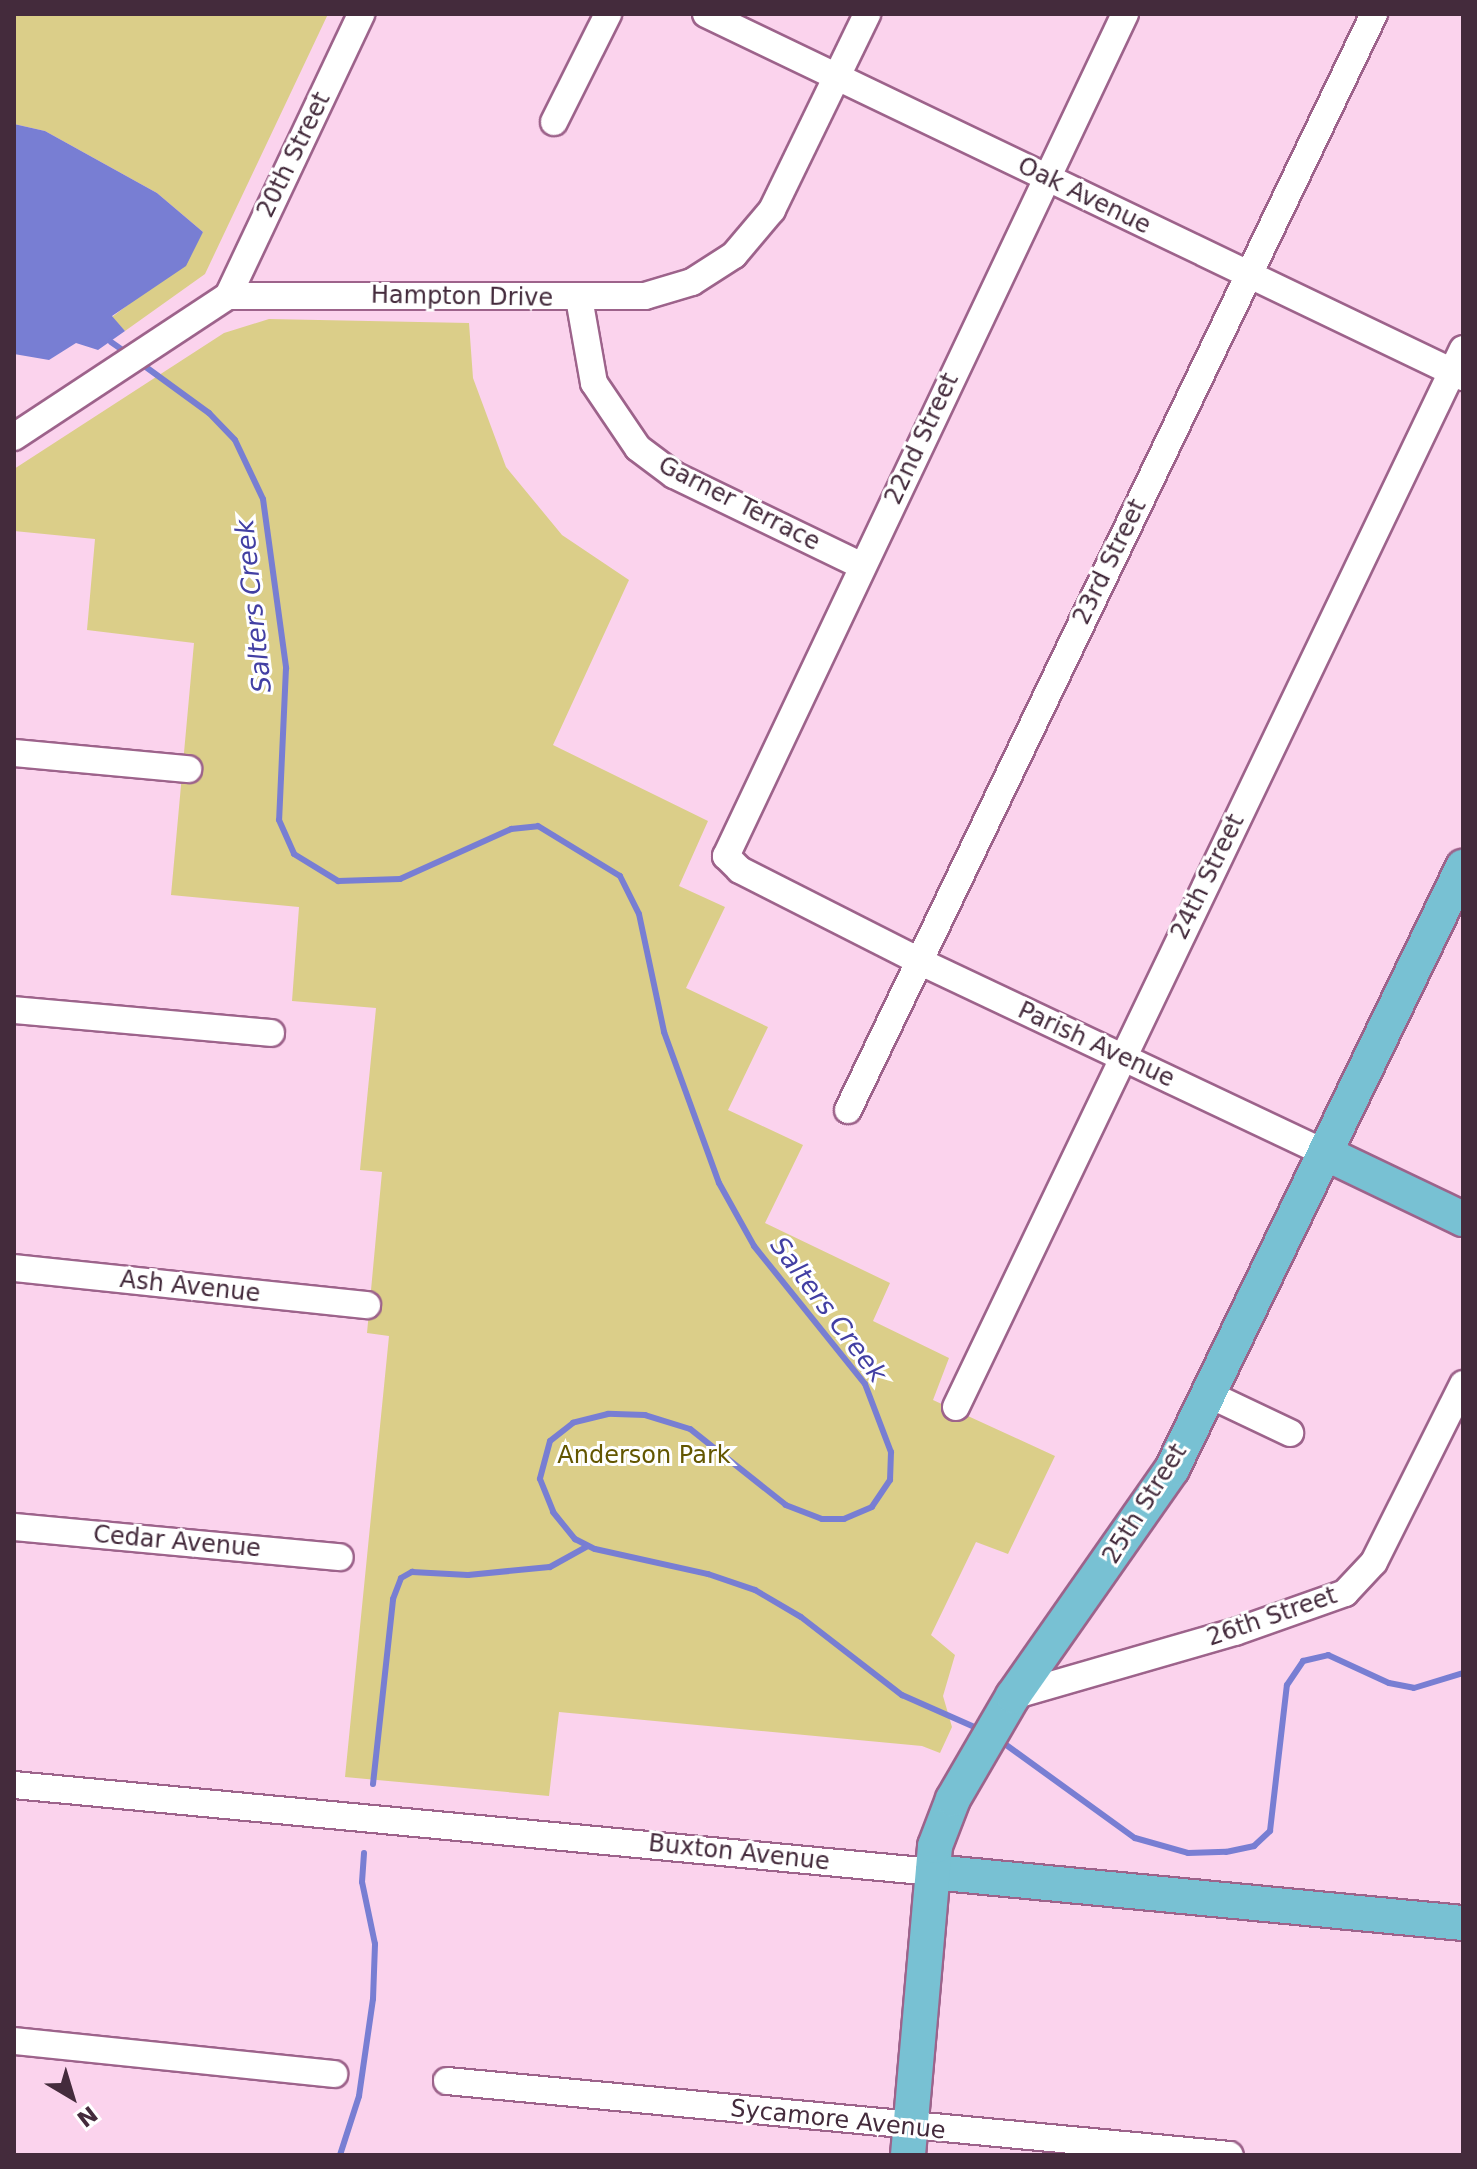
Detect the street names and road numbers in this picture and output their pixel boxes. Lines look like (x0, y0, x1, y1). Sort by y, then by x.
street label: 20th Street (251, 88, 337, 222)
street label: Oak Avenue (1013, 151, 1155, 241)
street label: Hampton Drive (371, 281, 553, 313)
street label: 22nd Street (879, 369, 965, 509)
street label: Garner Terrace (653, 451, 825, 557)
street label: 23rd Street (1067, 495, 1153, 629)
street label: 24th Street (1165, 810, 1251, 944)
street label: Parish Avenue (1013, 996, 1179, 1094)
street label: Ash Avenue (118, 1265, 262, 1309)
street label: 25th Street (1097, 1439, 1193, 1569)
street label: Cedar Avenue (92, 1520, 262, 1564)
street label: 26th Street (1203, 1581, 1341, 1653)
street label: Buxton Avenue (647, 1829, 831, 1877)
street label: Sycamore Avenue (729, 2094, 947, 2146)

